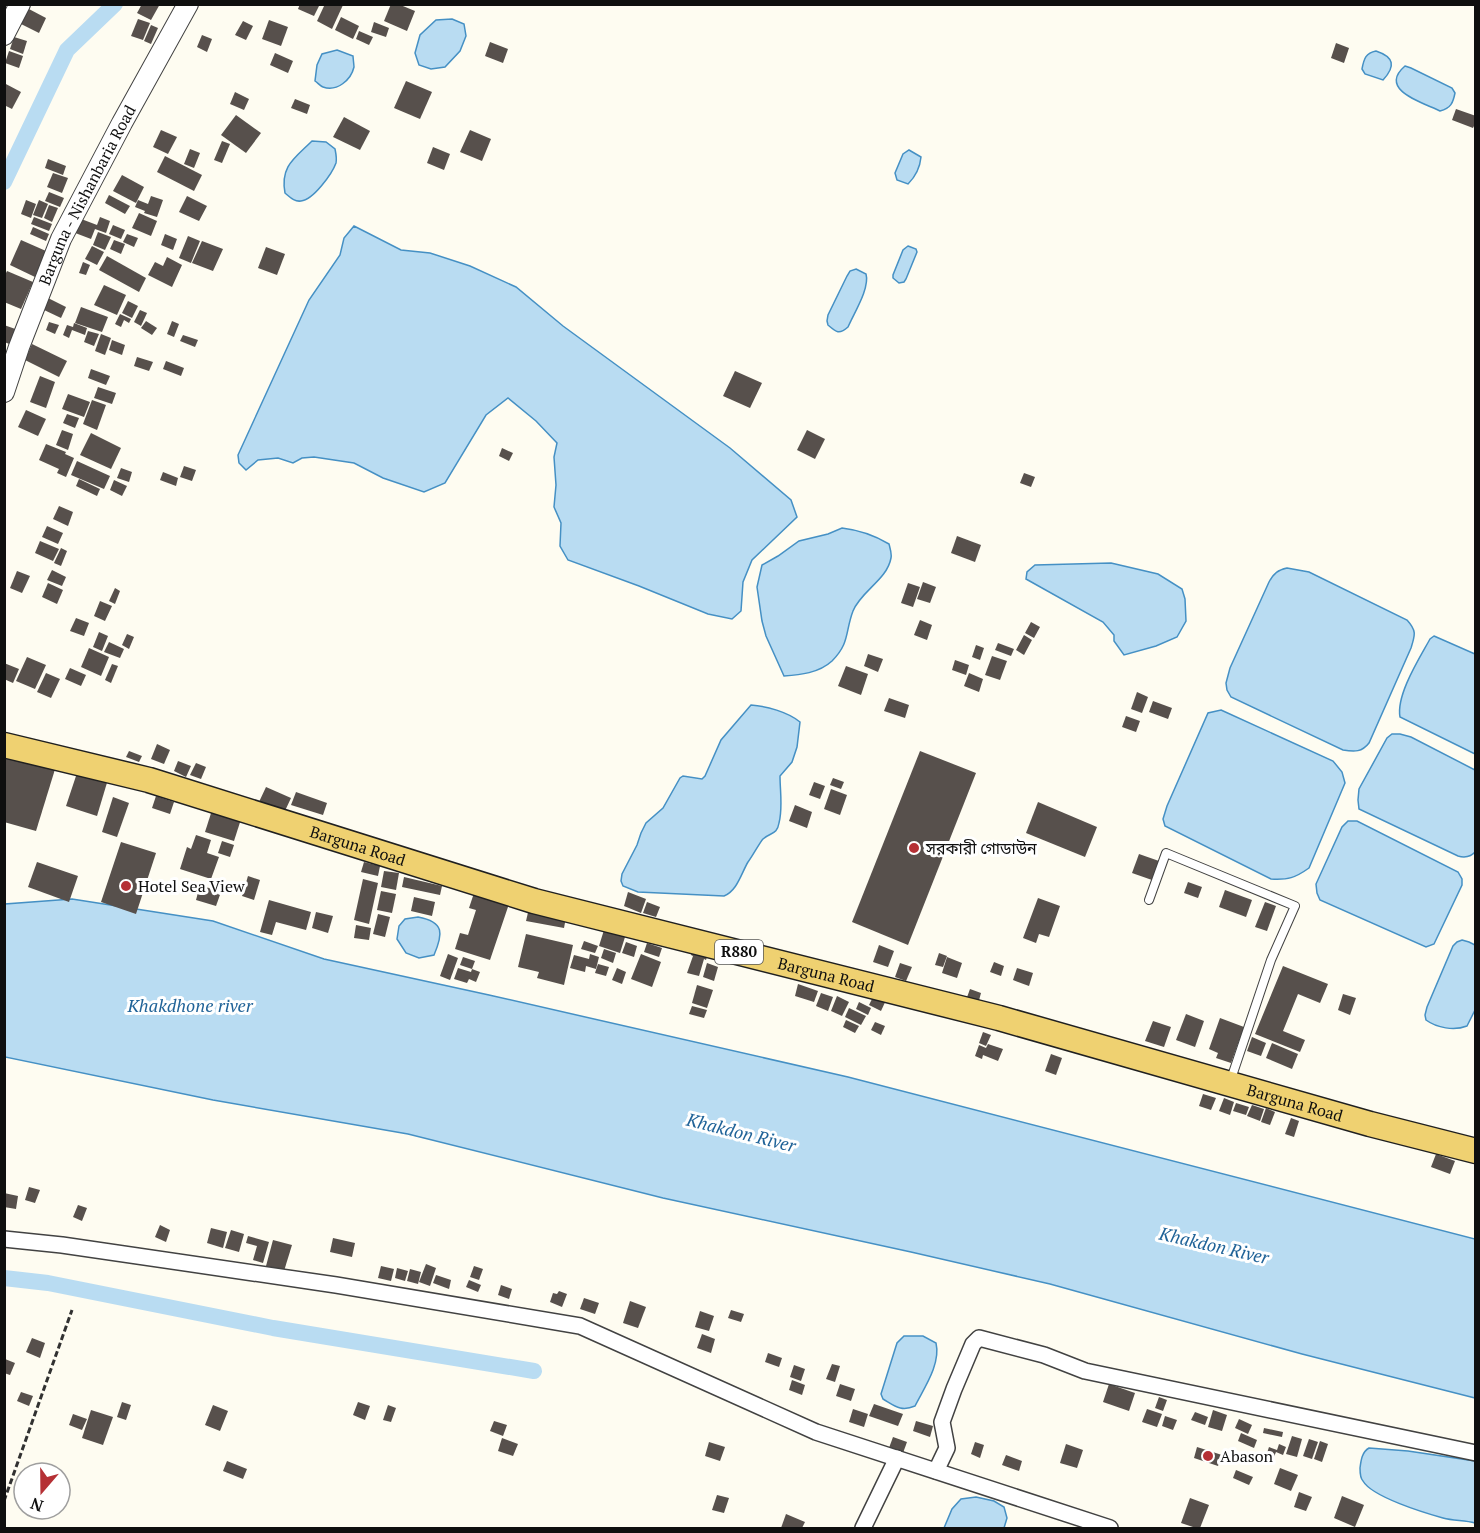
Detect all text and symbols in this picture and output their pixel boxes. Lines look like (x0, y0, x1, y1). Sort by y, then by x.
street label: Barguna - Nishanbaria Road (33, 101, 141, 288)
street label: Barguna Road (307, 820, 408, 871)
place label: সরকারী গোডাউন (925, 837, 1037, 859)
marker: সরকারী গোডাউন (907, 841, 921, 855)
place label: Hotel Sea View (138, 875, 245, 897)
marker: Hotel Sea View (119, 879, 133, 893)
road number: R880 (715, 940, 763, 964)
street label: Barguna Road (776, 952, 877, 997)
water label: Khakdhone river (126, 993, 254, 1017)
street label: Barguna Road (1244, 1078, 1346, 1127)
water label: Khakdon River (683, 1107, 799, 1157)
water label: Khakdon River (1156, 1221, 1272, 1270)
place label: Abason (1220, 1445, 1274, 1467)
marker: Abason (1201, 1449, 1215, 1463)
north arrow (12, 1461, 72, 1521)
text: N (27, 1493, 46, 1518)

